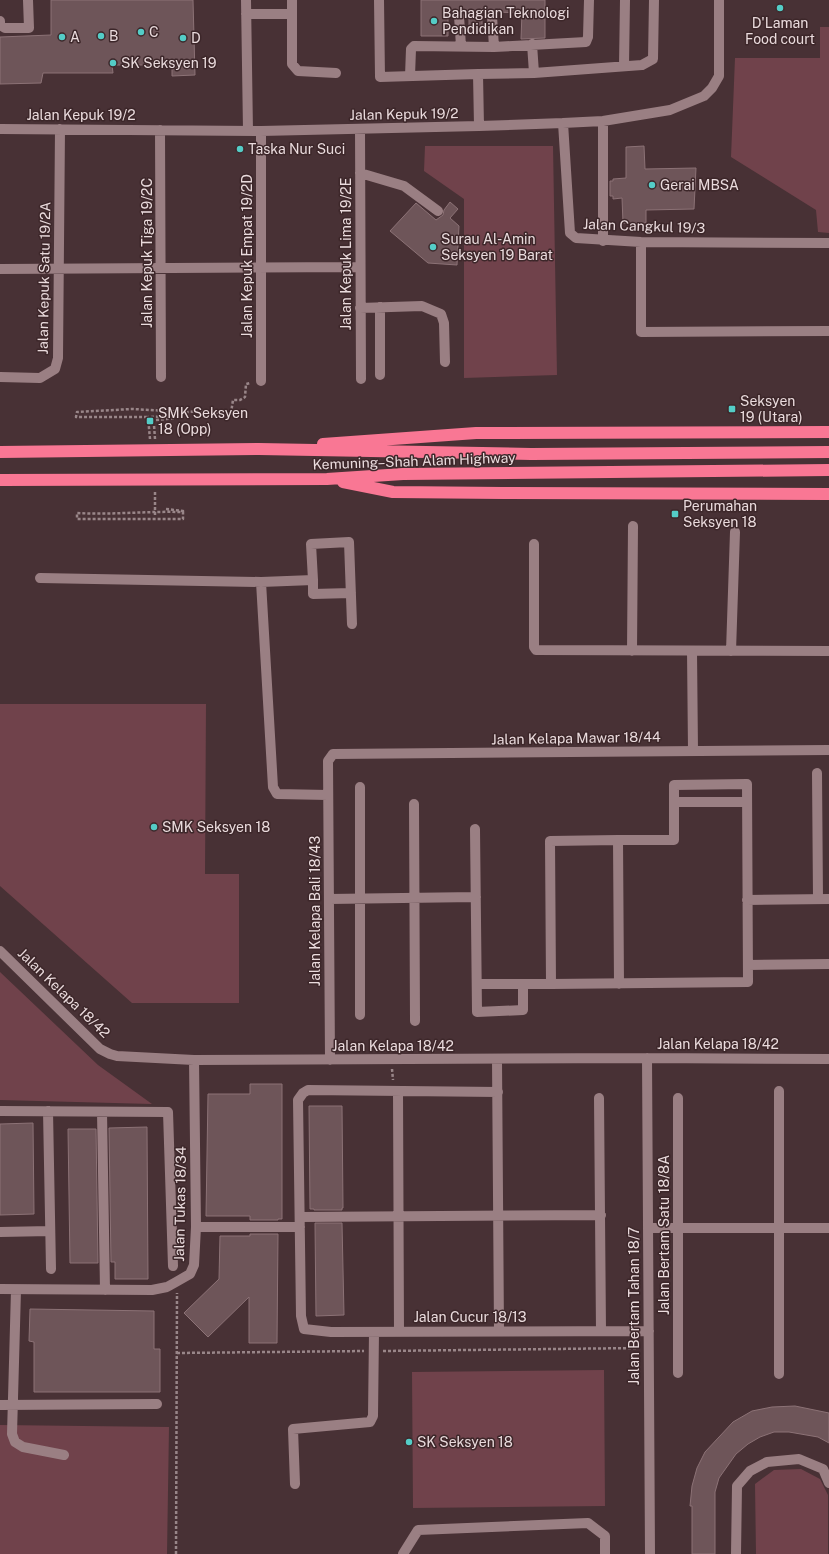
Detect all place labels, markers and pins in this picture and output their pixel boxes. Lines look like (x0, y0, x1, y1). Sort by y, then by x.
marker: D'Laman Food court (775, 3, 785, 13)
place label: Bahagian Teknologi Pendidikan (442, 5, 569, 37)
place label: D'Laman Food court (745, 15, 815, 47)
marker: Bahagian Teknologi Pendidikan (429, 16, 439, 26)
place label: C (149, 24, 159, 40)
marker: C (136, 27, 146, 37)
place label: B (109, 28, 118, 44)
place label: A (70, 29, 80, 45)
place label: D (191, 30, 201, 46)
marker: B (96, 31, 106, 41)
marker: A (57, 32, 67, 42)
marker: D (178, 33, 188, 43)
place label: SK Seksyen 19 (121, 55, 217, 71)
marker: SK Seksyen 19 (108, 58, 118, 68)
place label: Taska Nur Suci (248, 141, 345, 157)
marker: Taska Nur Suci (235, 144, 245, 154)
place label: Gerai MBSA (660, 177, 739, 193)
marker: Gerai MBSA (647, 180, 657, 190)
place label: Surau Al-Amin Seksyen 19 Barat (441, 231, 553, 263)
marker: Surau Al-Amin Seksyen 19 Barat (428, 242, 438, 252)
place label: Seksyen 19 (Utara) (740, 393, 803, 425)
marker: Seksyen 19 (Utara) (727, 404, 737, 414)
place label: SMK Seksyen 18 (Opp) (158, 405, 248, 437)
marker: SMK Seksyen 18 (Opp) (145, 416, 155, 426)
place label: Perumahan Seksyen 18 (683, 498, 757, 530)
marker: Perumahan Seksyen 18 (670, 509, 680, 519)
place label: SMK Seksyen 18 (162, 819, 270, 835)
marker: SMK Seksyen 18 (149, 822, 159, 832)
place label: SK Seksyen 18 (417, 1434, 513, 1450)
marker: SK Seksyen 18 (404, 1437, 414, 1447)

